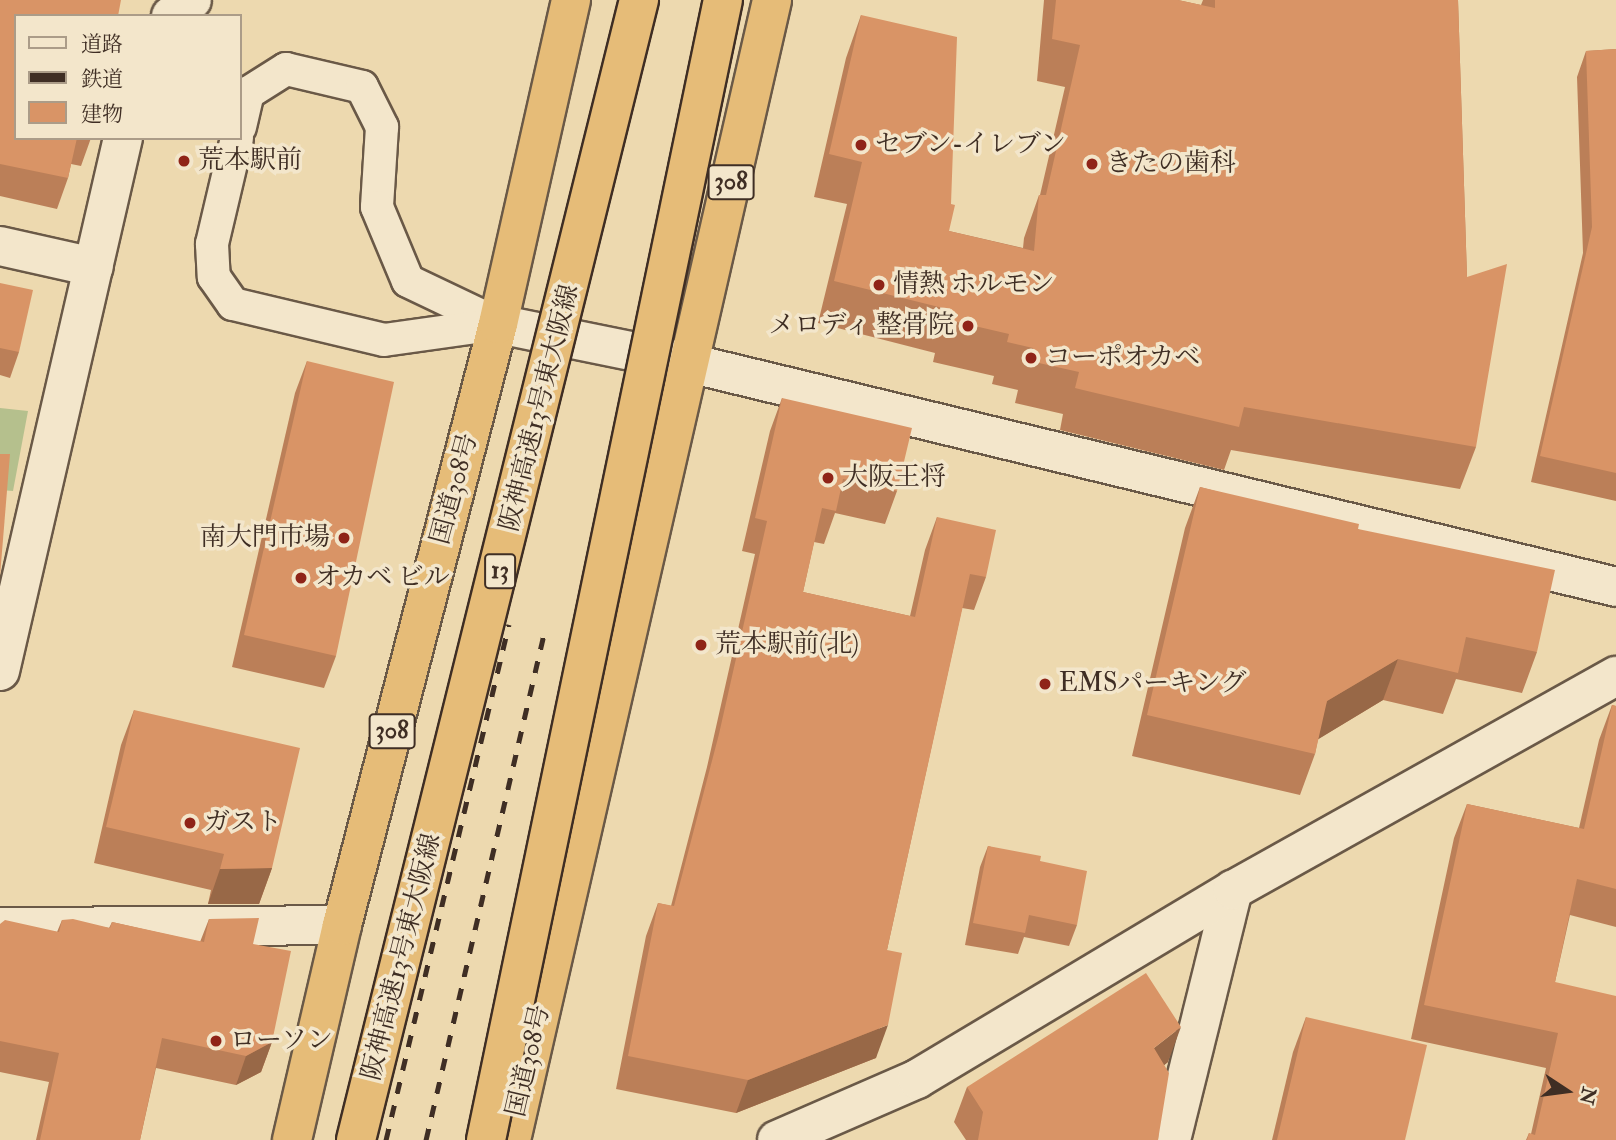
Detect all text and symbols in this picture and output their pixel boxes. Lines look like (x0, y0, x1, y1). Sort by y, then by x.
legend (14, 14, 242, 140)
text: 道路 (81, 31, 123, 58)
text: 鉄道 (81, 66, 123, 93)
text: 建物 (81, 101, 123, 128)
place label: セブン-イレブン (875, 129, 1068, 161)
marker: セブン-イレブン (853, 137, 869, 153)
place label: 荒本駅前 (198, 145, 302, 177)
place label: きたの歯科 (1106, 148, 1236, 180)
marker: 荒本駅前 (176, 153, 192, 169)
marker: きたの歯科 (1084, 156, 1100, 172)
road number: 308 (706, 162, 756, 202)
place label: 情熱 ホルモン (893, 269, 1054, 301)
marker: 情熱 ホルモン (871, 277, 887, 293)
street label: 阪神高速13号東大阪線 (494, 281, 586, 535)
place label: メロディ 整骨院 (767, 310, 954, 342)
marker: メロディ 整骨院 (960, 318, 976, 334)
place label: コーポオカベ (1045, 342, 1201, 374)
marker: コーポオカベ (1023, 350, 1039, 366)
street label: 国道308号 (425, 430, 485, 548)
place label: 大阪王将 (842, 462, 946, 494)
marker: 大阪王将 (820, 470, 836, 486)
place label: 南大門市場 (200, 522, 330, 554)
marker: 南大門市場 (336, 530, 352, 546)
road number: 13 (482, 550, 518, 592)
place label: オカベ ビル (315, 562, 450, 594)
marker: オカベ ビル (293, 570, 309, 586)
place label: 荒本駅前(北) (715, 629, 859, 661)
marker: 荒本駅前(北) (693, 637, 709, 653)
place label: EMSパーキング (1059, 668, 1247, 700)
marker: EMSパーキング (1037, 676, 1053, 692)
road number: 308 (368, 710, 416, 752)
place label: ガスト (204, 807, 282, 839)
marker: ガスト (182, 815, 198, 831)
street label: 阪神高速13号東大阪線 (356, 830, 448, 1084)
street label: 国道308号 (501, 1002, 557, 1120)
place label: ローソン (230, 1025, 334, 1057)
marker: ローソン (208, 1033, 224, 1049)
north arrow (1532, 1056, 1602, 1126)
text: N (1574, 1085, 1601, 1107)

